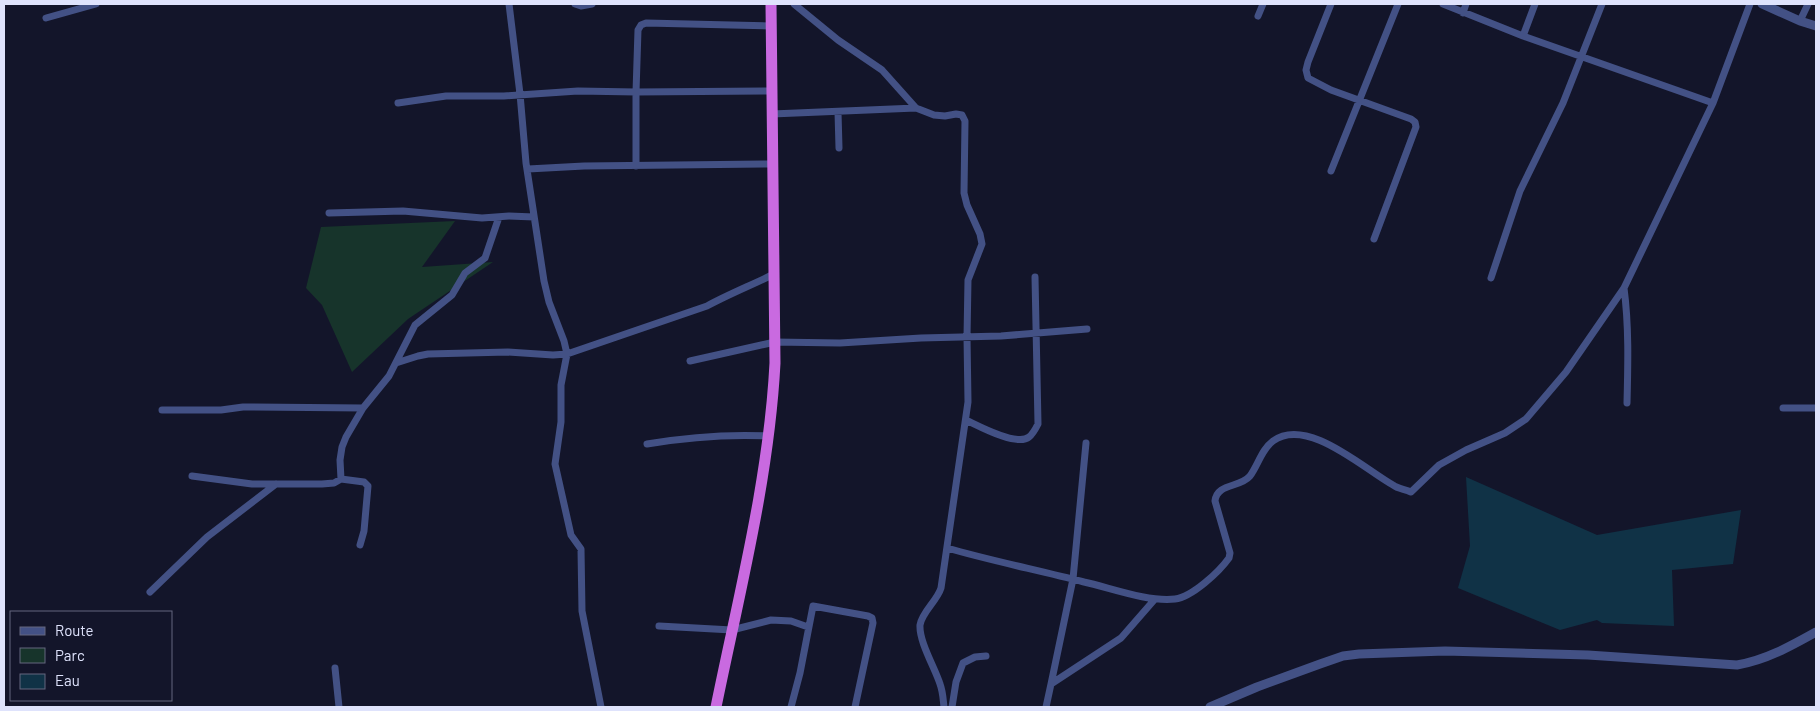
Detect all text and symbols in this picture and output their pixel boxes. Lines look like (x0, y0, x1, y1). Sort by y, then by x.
legend (10, 611, 172, 701)
text: Route (55, 621, 94, 639)
text: Parc (55, 646, 85, 664)
text: Eau (55, 671, 80, 689)

